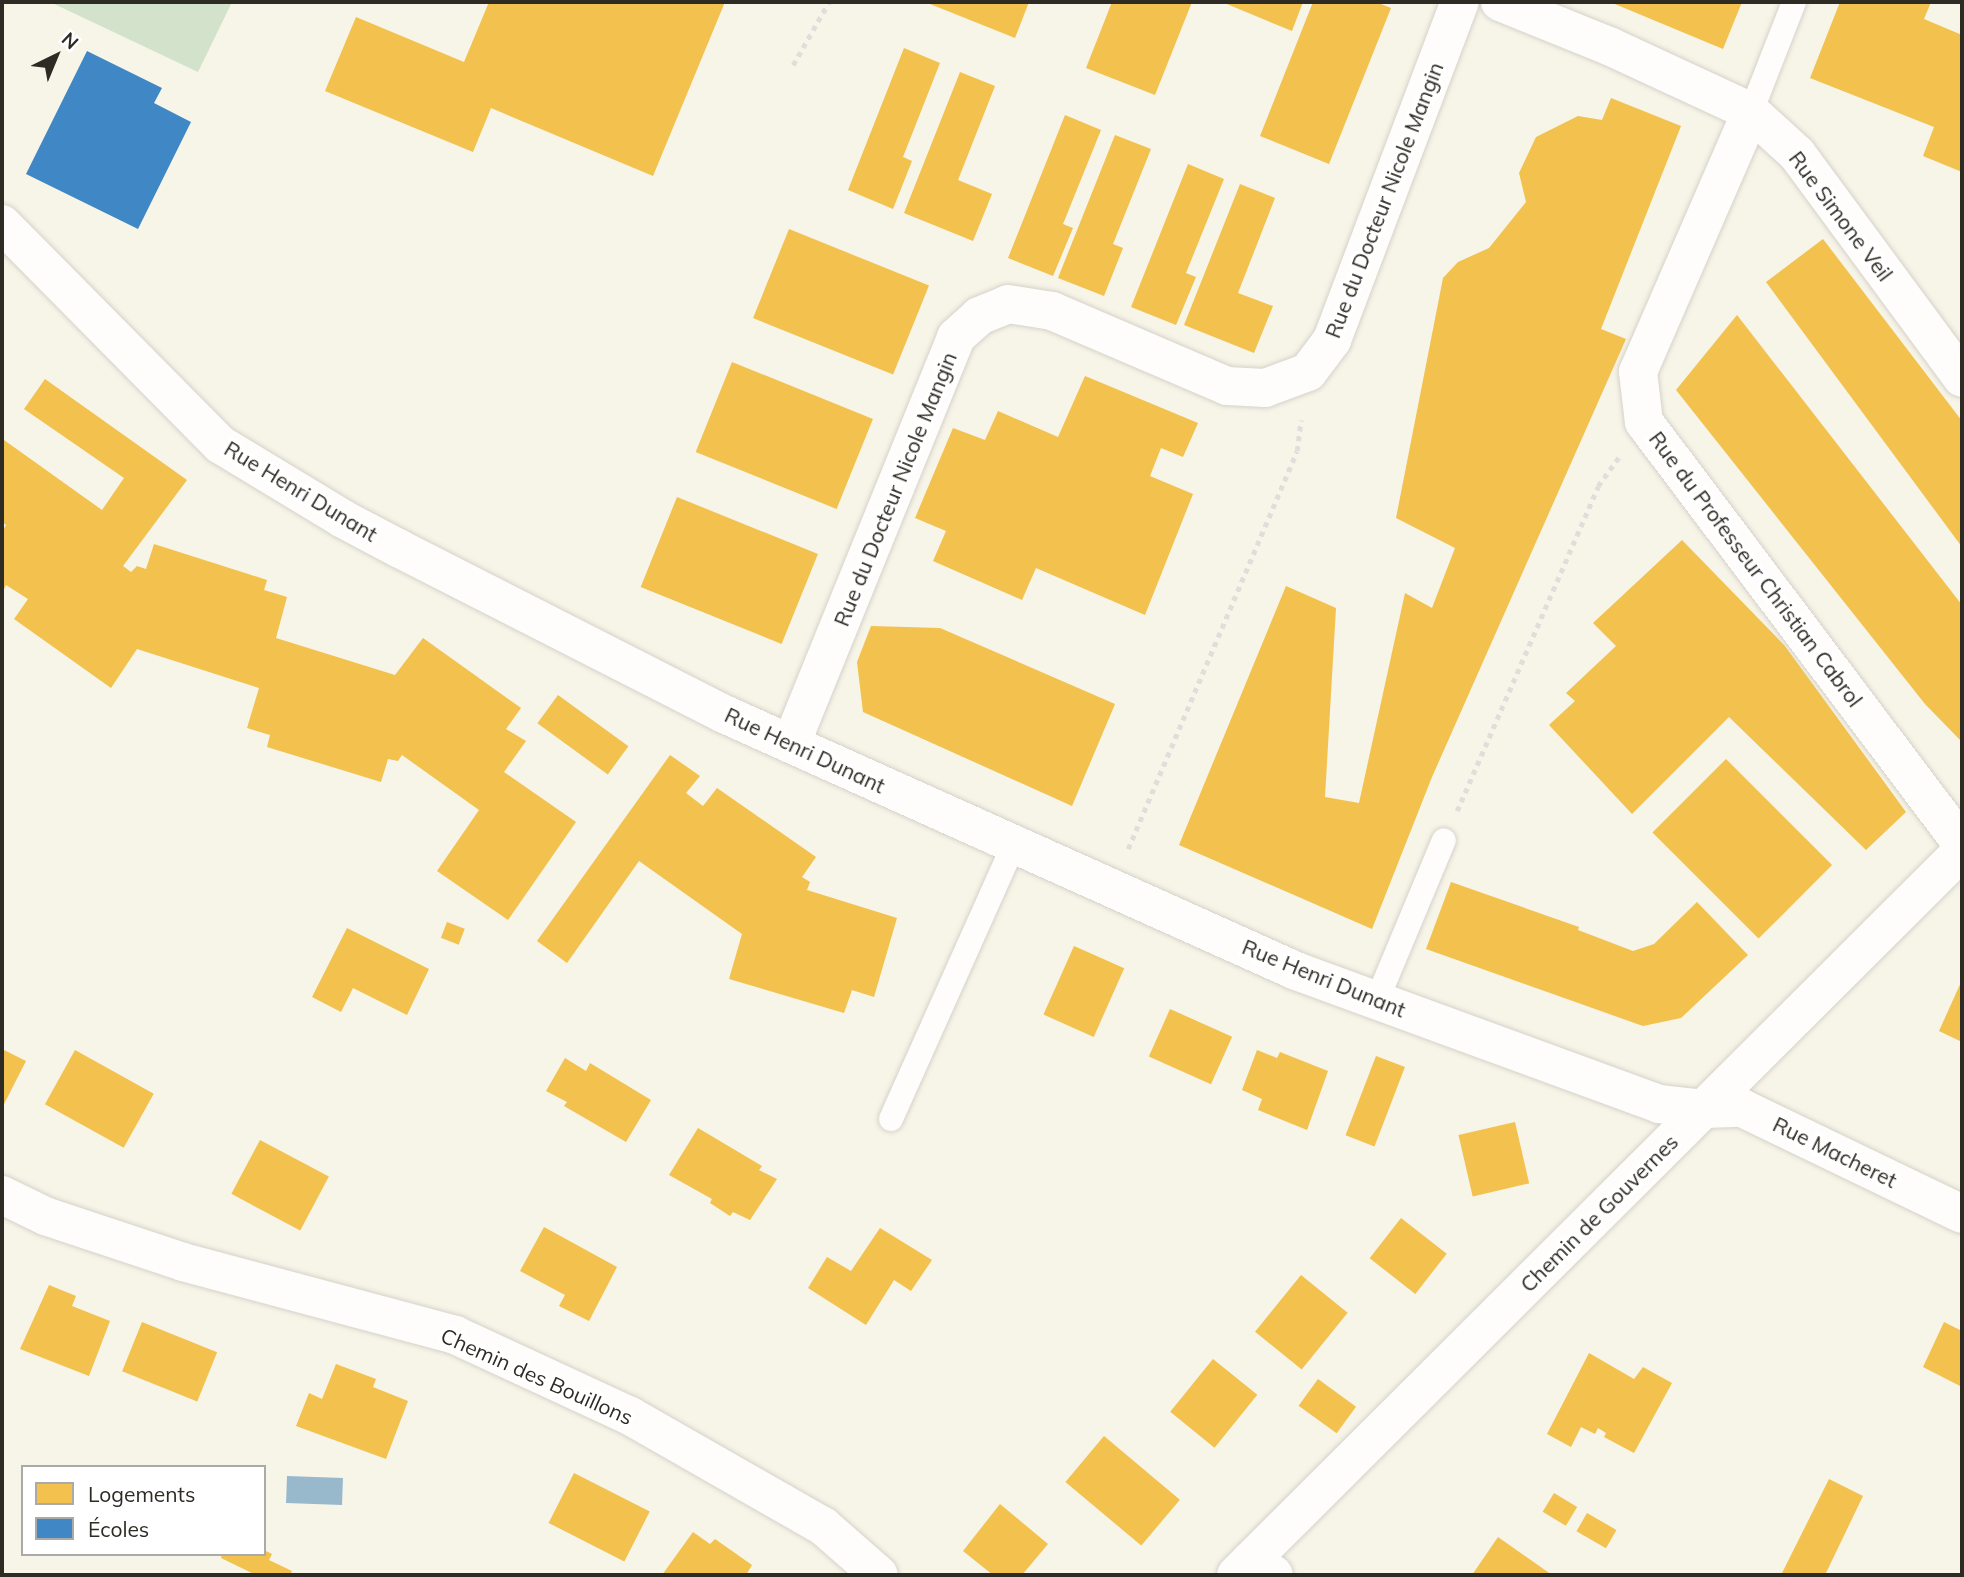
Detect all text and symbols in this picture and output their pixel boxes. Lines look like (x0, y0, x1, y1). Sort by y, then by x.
north arrow (21, 21, 91, 91)
text: N (57, 27, 84, 54)
street label: Rue du Docteur Nicole Mangin (1320, 59, 1448, 341)
street label: Rue Simone Veil (1784, 146, 1898, 286)
street label: Rue du Docteur Nicole Mangin (828, 348, 962, 630)
street label: Rue du Professeur Christian Cabrol (1644, 426, 1868, 712)
street label: Rue Henri Dunant (220, 435, 382, 547)
street label: Rue Henri Dunant (721, 702, 889, 798)
street label: Rue Henri Dunant (1239, 934, 1409, 1022)
street label: Rue Macheret (1769, 1111, 1901, 1193)
street label: Chemin de Gouvernes (1515, 1129, 1683, 1297)
street label: Chemin des Bouillons (437, 1322, 637, 1430)
legend (21, 1465, 266, 1556)
text: Logements (88, 1481, 195, 1507)
text: Écoles (88, 1516, 149, 1542)

